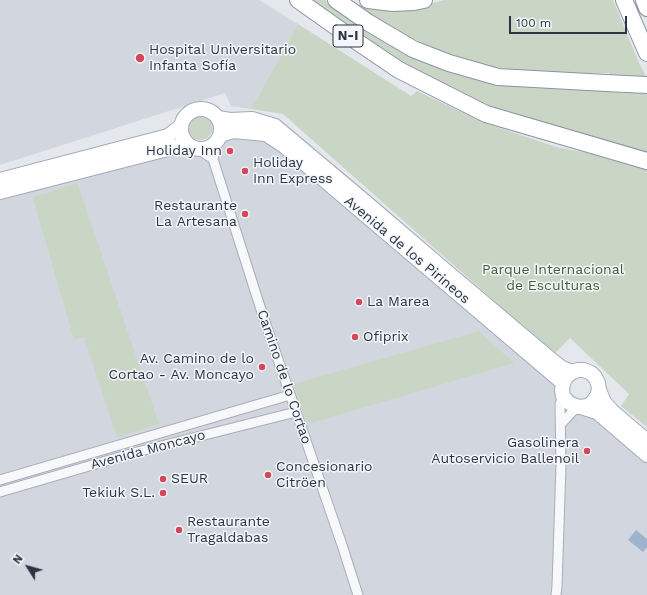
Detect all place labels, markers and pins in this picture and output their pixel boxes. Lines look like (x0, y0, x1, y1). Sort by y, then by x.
place label: Hospital Universitario Infanta Sofía (149, 42, 296, 74)
marker: Hospital Universitario Infanta Sofía (134, 52, 146, 64)
place label: Holiday Inn (146, 143, 222, 159)
marker: Holiday Inn (225, 146, 235, 156)
place label: Holiday Inn Express (253, 155, 333, 188)
marker: Holiday Inn Express (240, 166, 250, 176)
place label: Restaurante La Artesana (154, 198, 237, 230)
marker: Restaurante La Artesana (240, 209, 250, 219)
place label: La Marea (367, 294, 429, 310)
marker: La Marea (354, 297, 364, 307)
place label: Ofiprix (363, 329, 408, 345)
marker: Ofiprix (350, 332, 360, 342)
place label: Av. Camino de lo Cortao - Av. Moncayo (108, 351, 254, 384)
marker: Av. Camino de lo Cortao - Av. Moncayo (257, 362, 267, 372)
place label: Gasolinera Autoservicio Ballenoil (431, 435, 579, 468)
marker: Gasolinera Autoservicio Ballenoil (582, 446, 592, 456)
place label: Concesionario Citröen (276, 459, 373, 492)
marker: Concesionario Citröen (263, 470, 273, 480)
place label: SEUR (171, 471, 208, 487)
marker: SEUR (158, 474, 168, 484)
place label: Tekiuk S.L. (82, 485, 155, 501)
marker: Tekiuk S.L. (158, 488, 168, 498)
place label: Restaurante Tragaldabas (187, 514, 270, 546)
marker: Restaurante Tragaldabas (174, 525, 184, 535)

